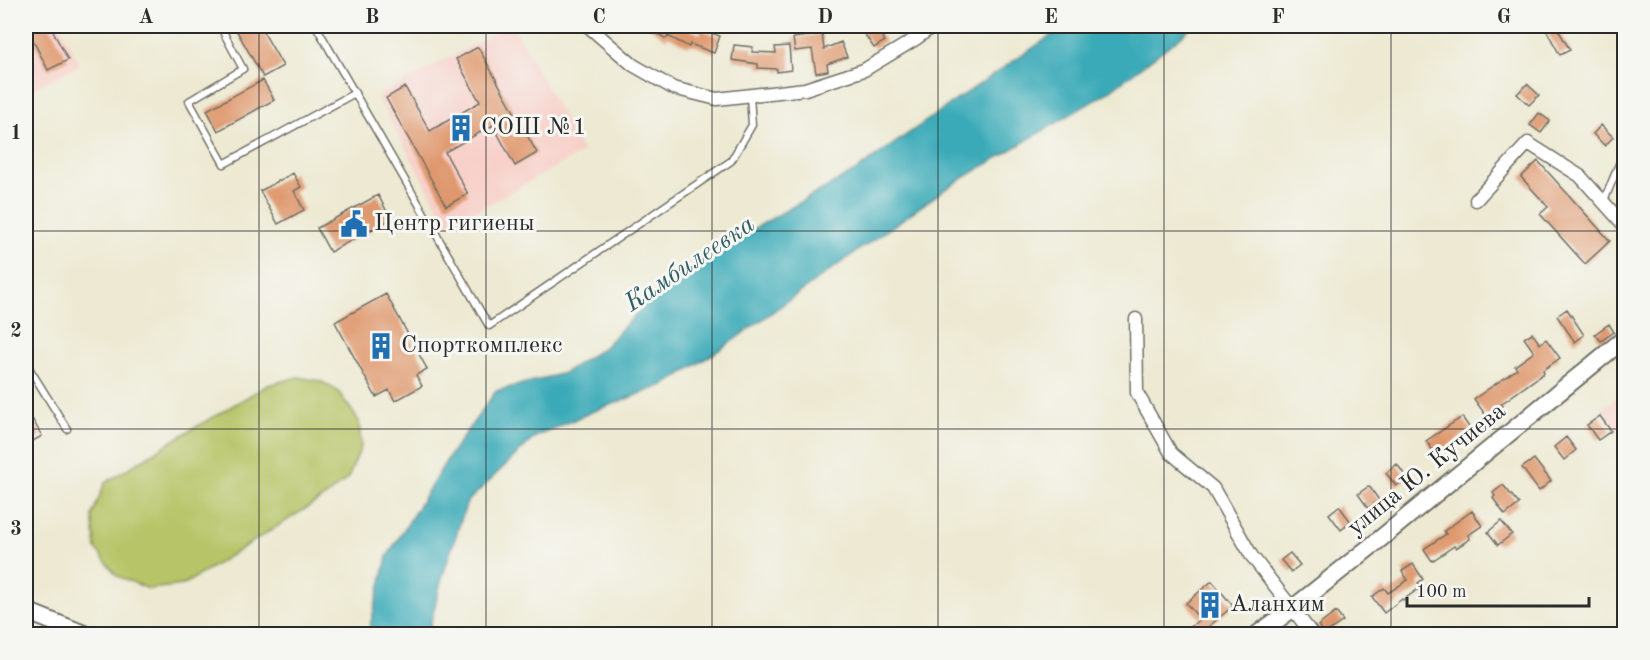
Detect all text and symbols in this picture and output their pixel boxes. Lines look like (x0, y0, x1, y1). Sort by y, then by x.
text: A (138, 8, 154, 28)
text: B (365, 8, 379, 28)
text: C (592, 8, 606, 28)
text: D (817, 8, 833, 28)
text: E (1044, 8, 1058, 28)
text: F (1271, 8, 1285, 28)
text: G (1497, 8, 1511, 28)
building icon: СОШ №1 (446, 113, 476, 143)
place label: СОШ №1 (481, 116, 587, 140)
text: 1 (10, 124, 22, 144)
public building icon: Центр гигиены (339, 209, 369, 239)
water label: Камбилеевка (619, 211, 760, 317)
place label: Центр гигиены (374, 212, 535, 236)
text: 2 (10, 322, 22, 342)
building icon: Спорткомплекс (366, 331, 396, 361)
place label: Спорткомплекс (401, 334, 562, 358)
street label: улица Ю. Кучиева (1344, 399, 1510, 541)
text: 3 (10, 520, 22, 540)
scale bar (1407, 570, 1588, 608)
text: 100 m (1416, 583, 1467, 601)
building icon: Аланхим (1195, 590, 1225, 620)
place label: Аланхим (1230, 593, 1325, 617)

